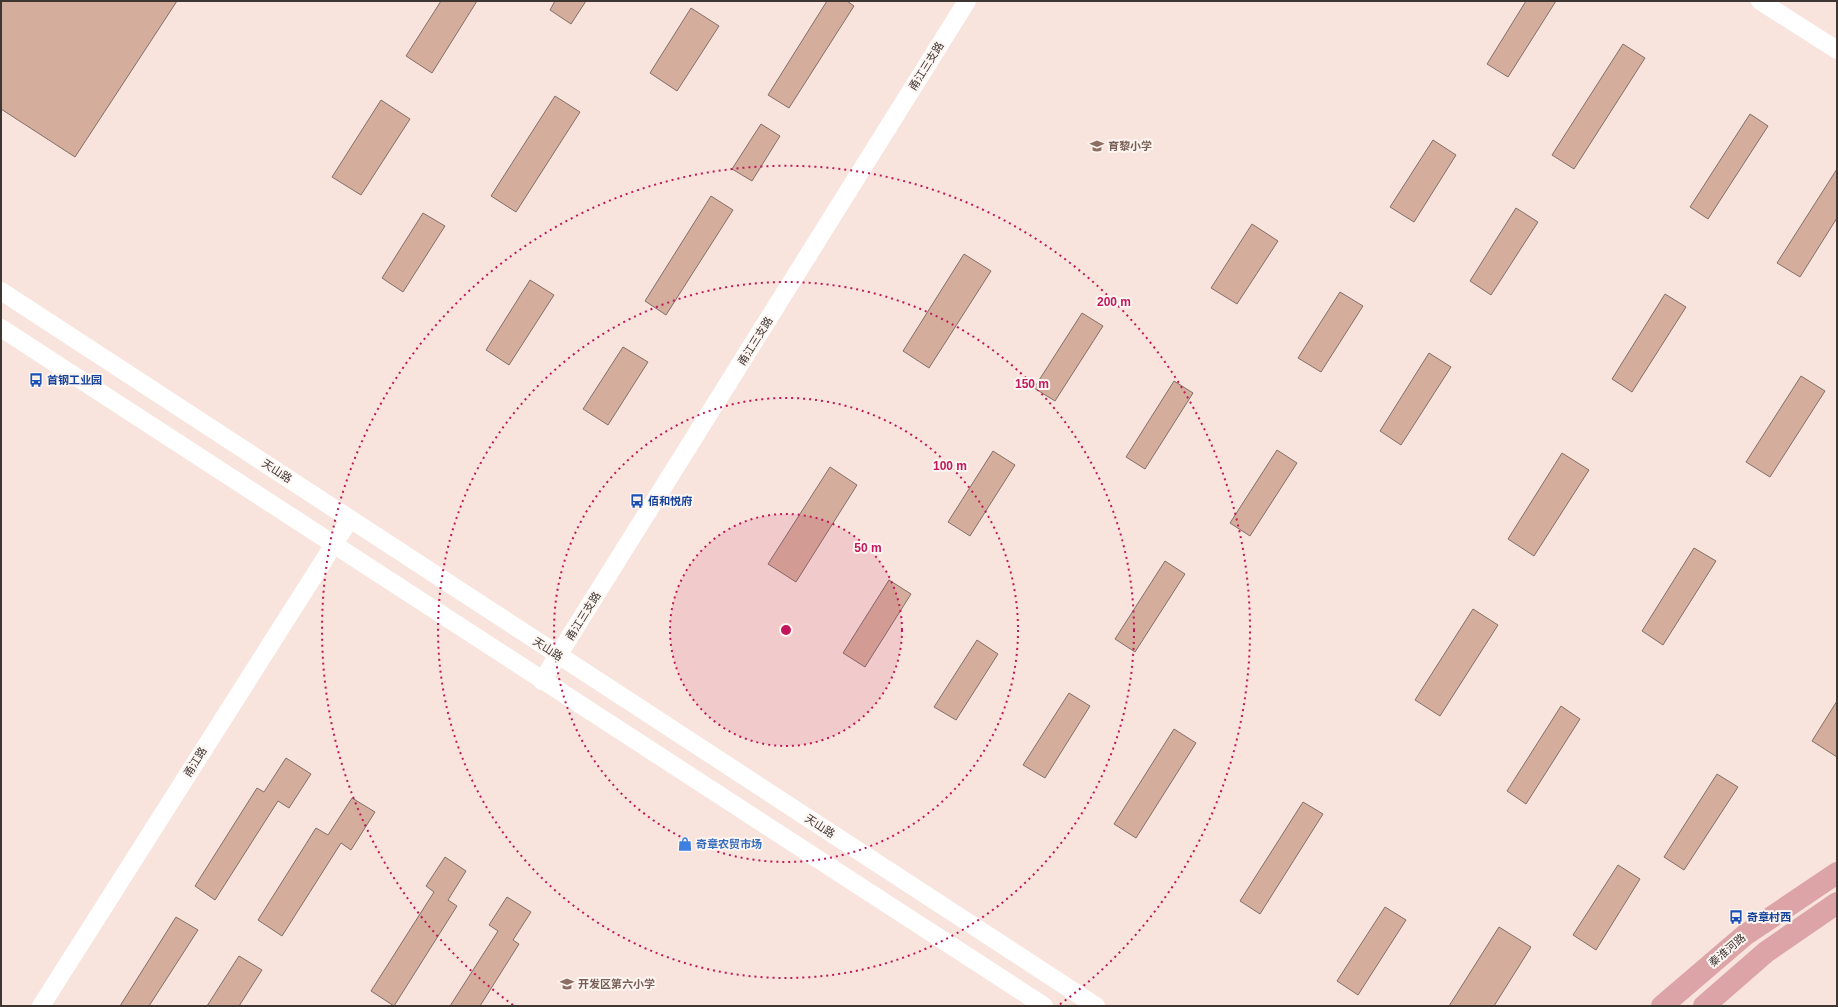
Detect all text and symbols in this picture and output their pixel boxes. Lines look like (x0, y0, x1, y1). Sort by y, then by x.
street label: 甬江三支路 (906, 39, 946, 93)
school or university icon: 育黎小学 (1089, 138, 1105, 154)
place label: 育黎小学 (1108, 140, 1152, 152)
text: 200 m (1097, 295, 1131, 309)
street label: 甬江三支路 (735, 314, 775, 368)
bus stop icon: 首钢工业园 (28, 372, 44, 388)
place label: 首钢工业园 (47, 374, 102, 386)
text: 150 m (1015, 377, 1049, 391)
street label: 天山路 (260, 457, 294, 485)
text: 100 m (933, 459, 967, 473)
bus stop icon: 佰和悦府 (629, 493, 645, 509)
place label: 佰和悦府 (648, 495, 692, 507)
text: 50 m (854, 541, 882, 555)
street label: 甬江三支路 (563, 589, 603, 643)
centre of rings (779, 623, 793, 637)
street label: 天山路 (531, 635, 565, 663)
street label: 甬江路 (181, 745, 209, 779)
street label: 天山路 (803, 812, 837, 840)
shop icon: 奇章农贸市场 (677, 836, 693, 852)
place label: 奇章农贸市场 (696, 838, 762, 850)
bus stop icon: 奇章村西 (1728, 909, 1744, 925)
place label: 奇章村西 (1747, 911, 1791, 923)
street label: 秦淮河路 (1706, 931, 1748, 969)
school or university icon: 开发区第六小学 (559, 976, 575, 992)
place label: 开发区第六小学 (578, 978, 655, 990)

